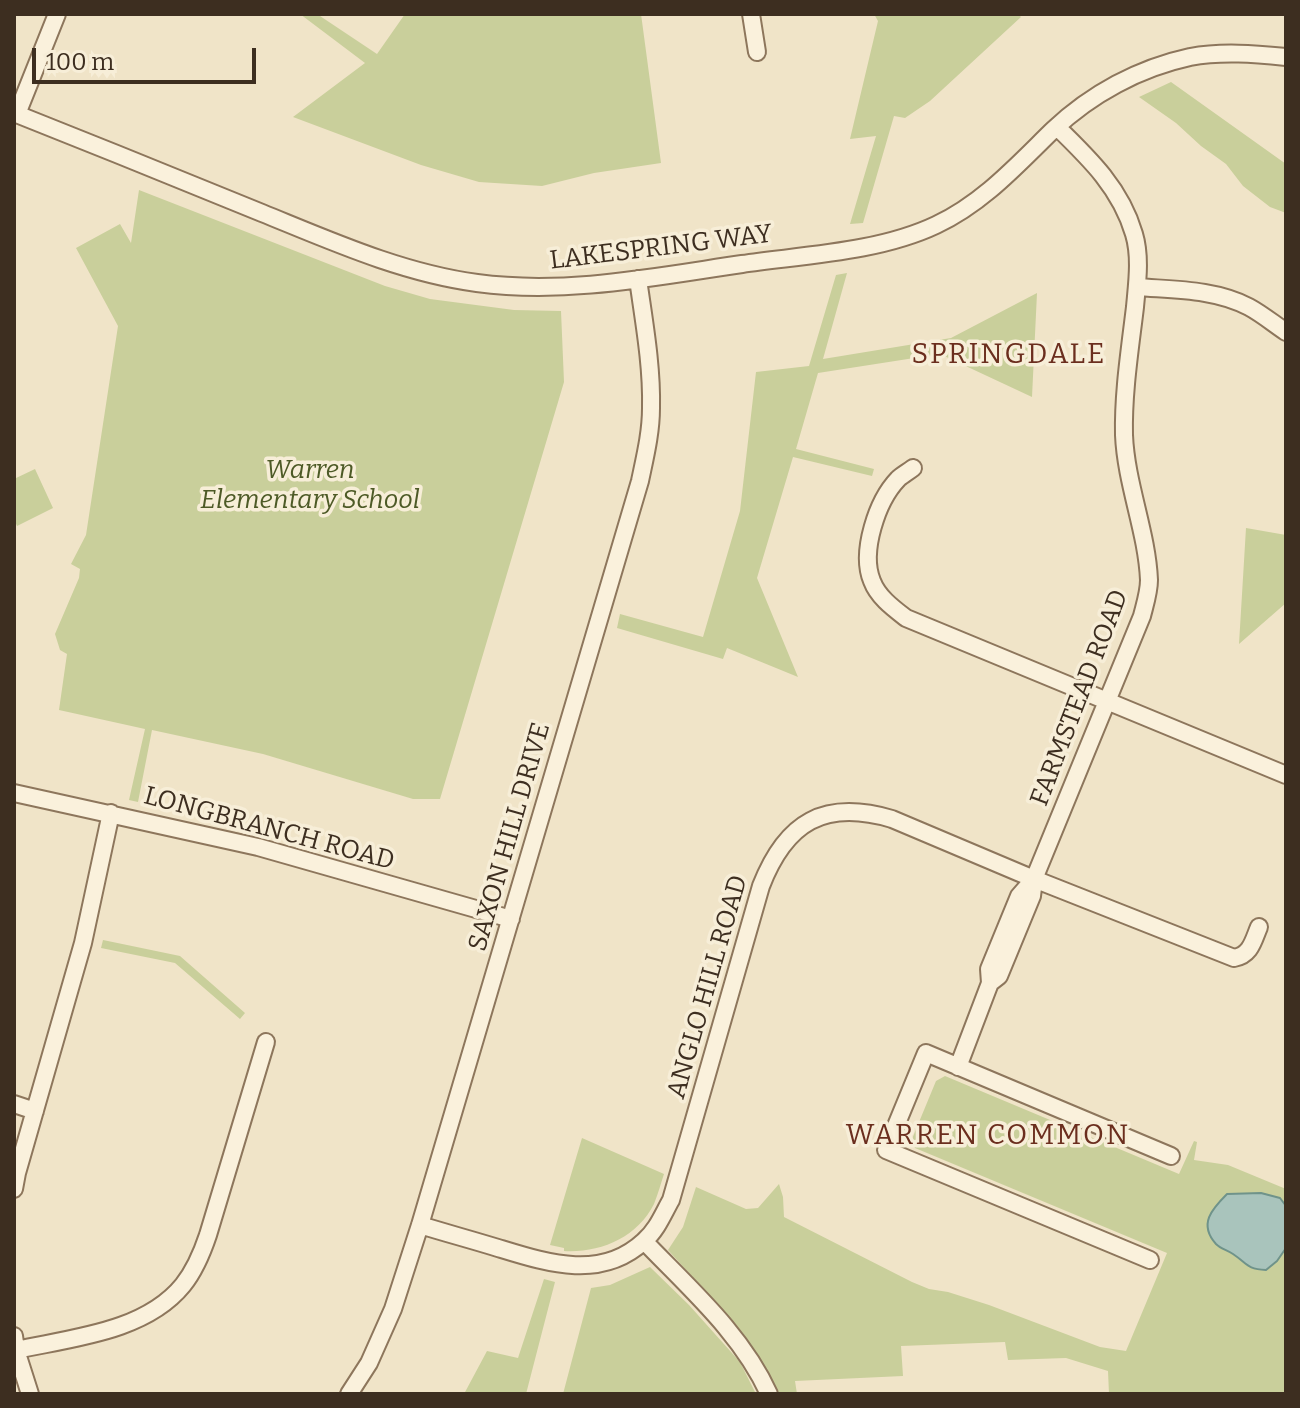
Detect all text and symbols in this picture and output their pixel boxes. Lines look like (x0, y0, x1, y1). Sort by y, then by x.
scale bar (36, 32, 260, 82)
text: 100 m (46, 48, 114, 76)
street label: LAKESPRING WAY (548, 219, 774, 277)
district label: SPRINGDALE (912, 338, 1106, 372)
park label: Warren Elementary School (200, 455, 420, 516)
street label: FARMSTEAD ROAD (1024, 586, 1136, 810)
street label: SAXON HILL DRIVE (462, 719, 558, 955)
street label: LONGBRANCH ROAD (140, 781, 398, 877)
street label: ANGLO HILL ROAD (661, 872, 755, 1102)
district label: WARREN COMMON (846, 1119, 1130, 1153)

